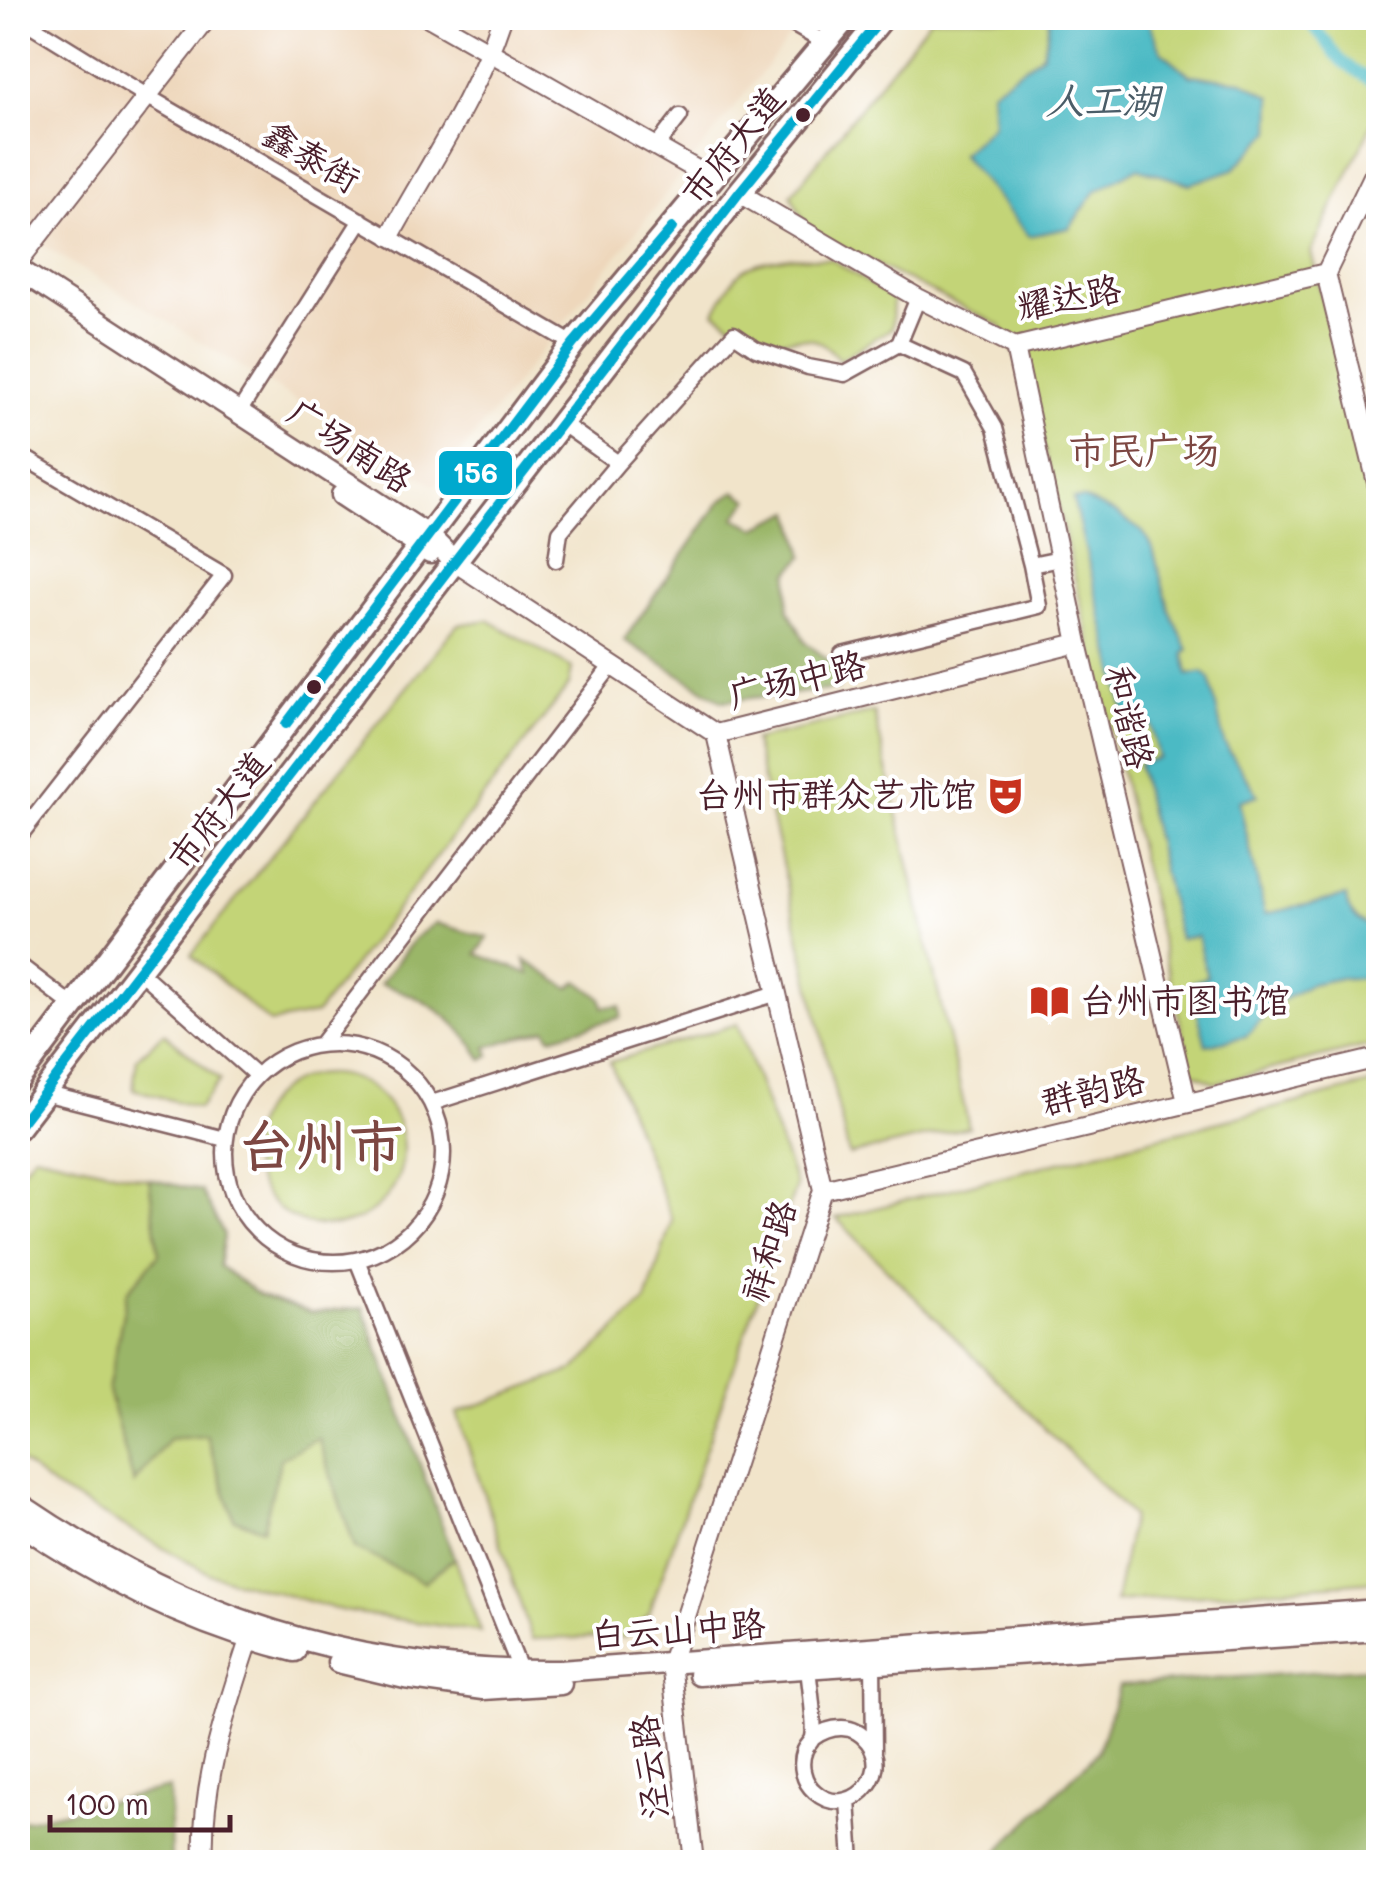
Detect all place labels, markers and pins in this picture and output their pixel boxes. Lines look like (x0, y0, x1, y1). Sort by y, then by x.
unlabelled marker (793, 105, 813, 125)
unlabelled marker (304, 677, 324, 697)
place label: 台州市群众艺术馆 (696, 770, 976, 816)
theatre icon: 台州市群众艺术馆 (985, 774, 1027, 816)
place label: 台州市图书馆 (1080, 976, 1290, 1022)
library icon: 台州市图书馆 (1029, 980, 1071, 1022)

